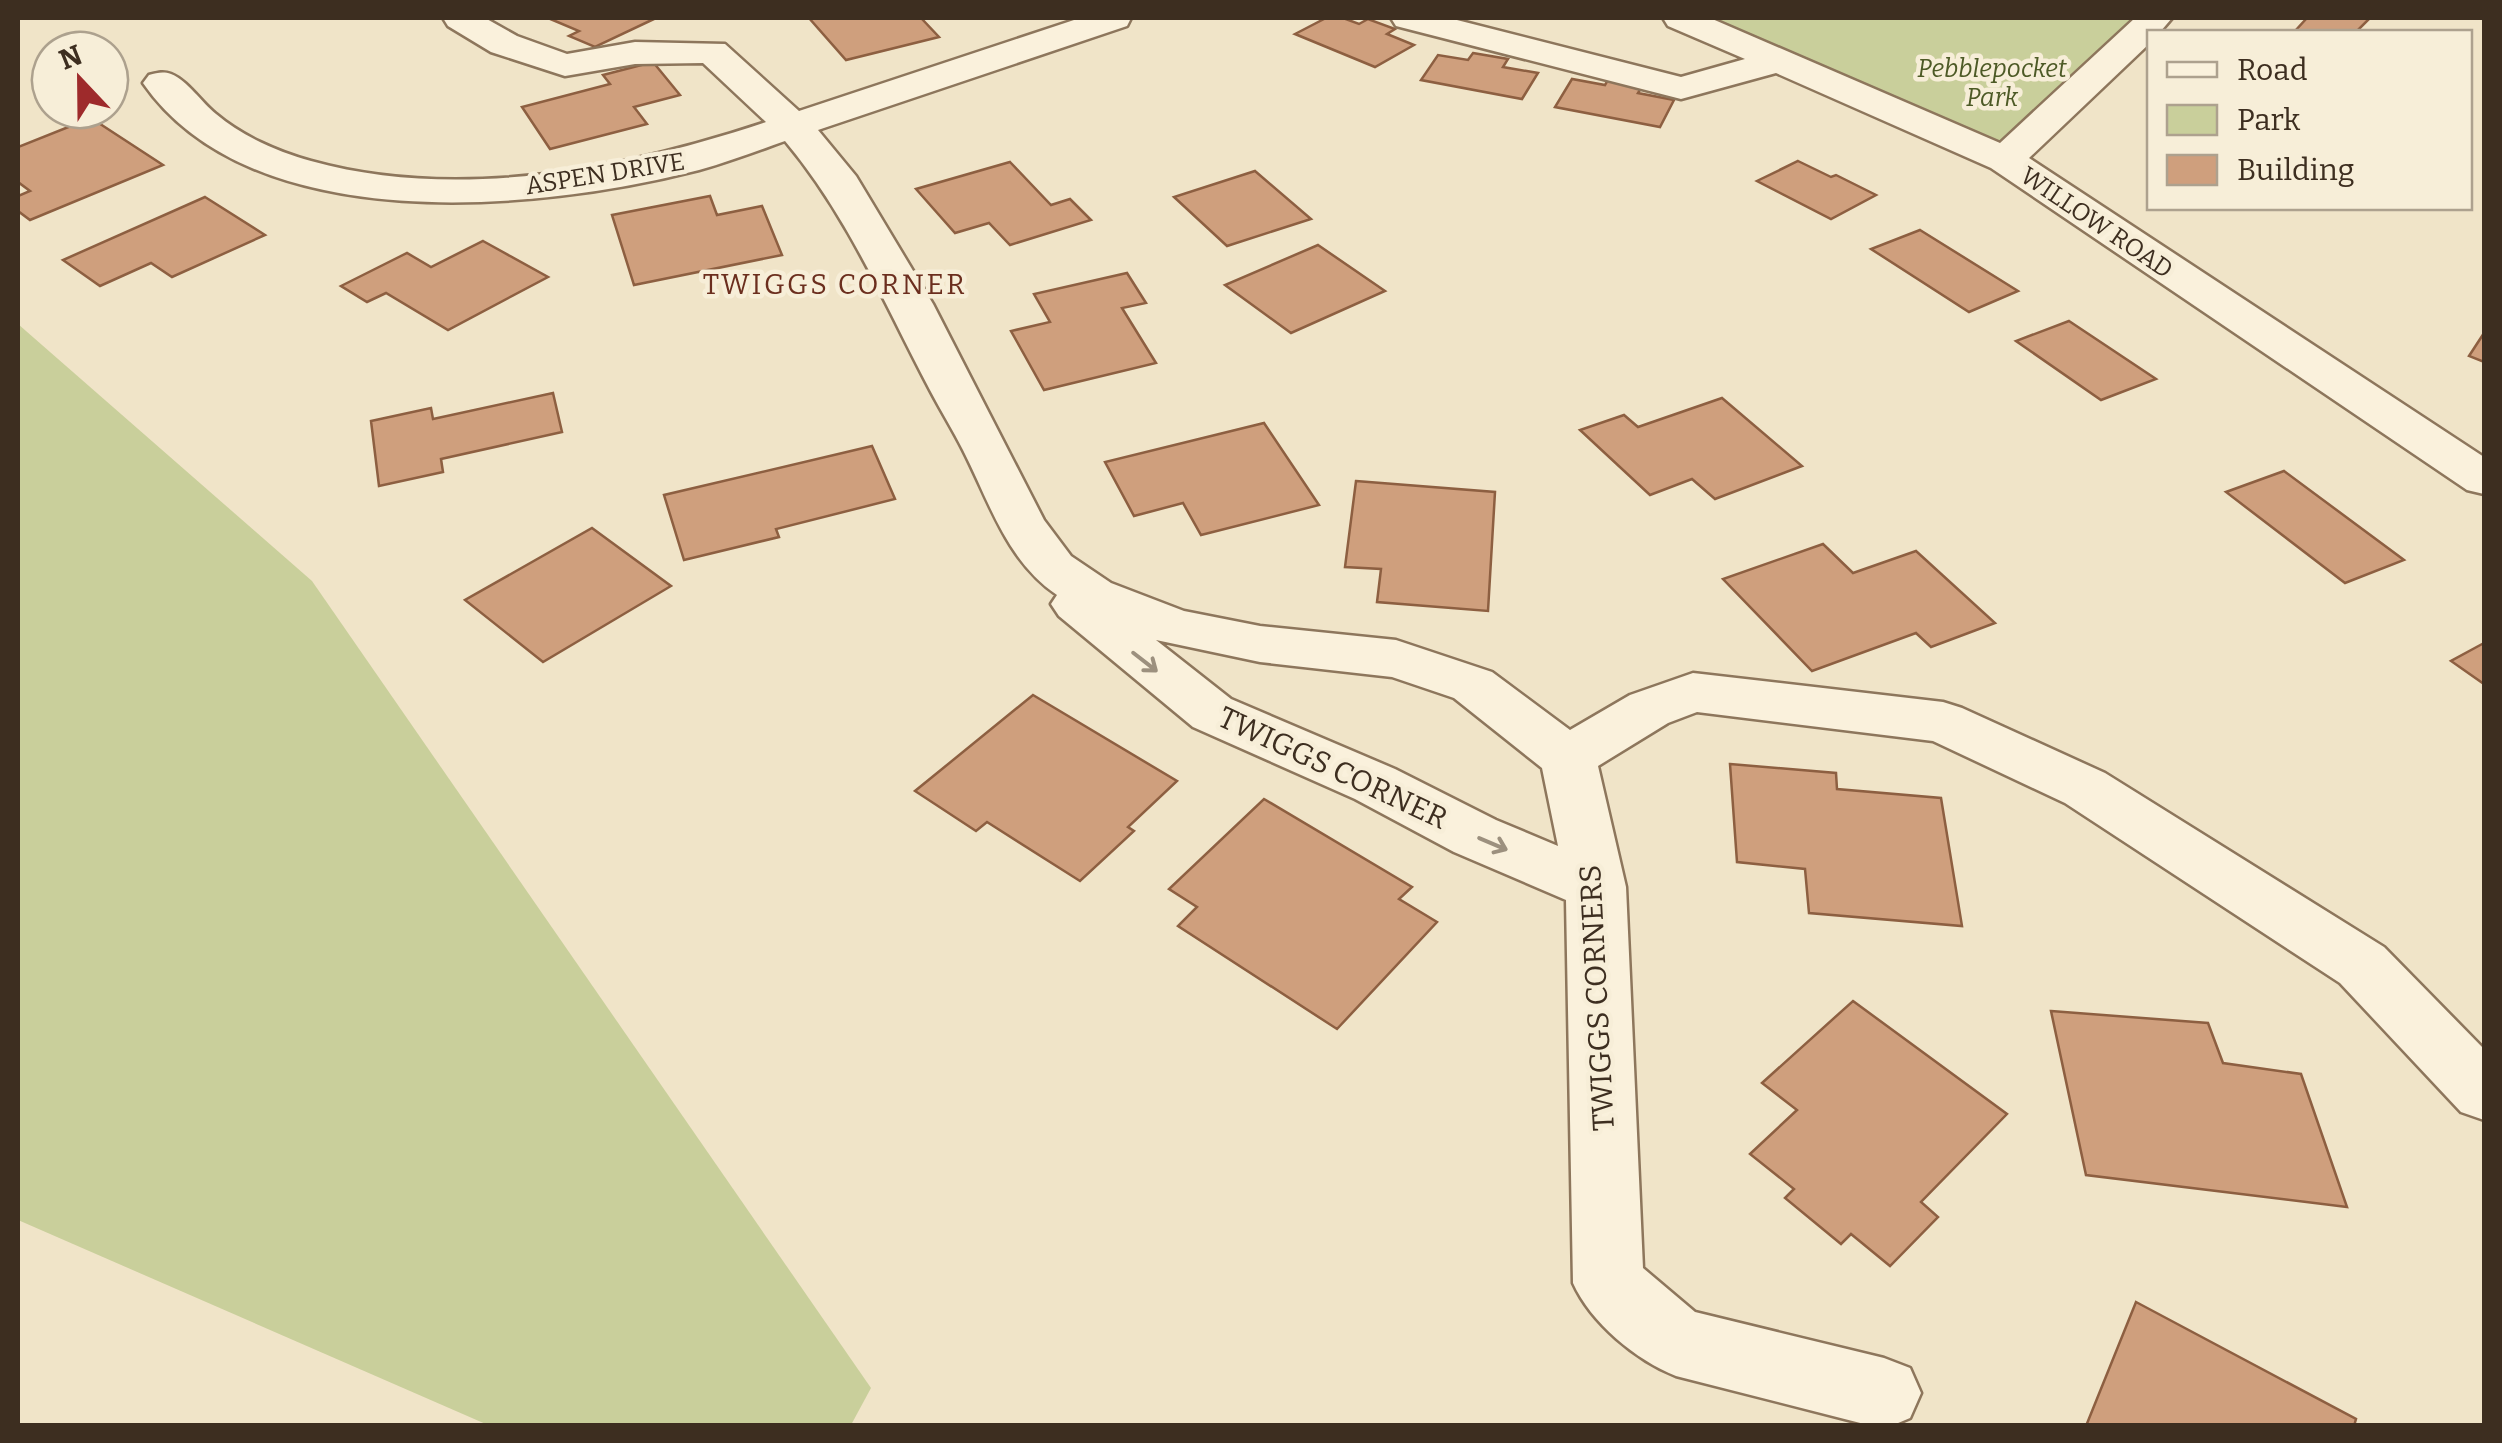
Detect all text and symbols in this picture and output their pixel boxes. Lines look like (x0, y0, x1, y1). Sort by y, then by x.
north arrow (30, 30, 130, 130)
legend (2147, 30, 2472, 210)
text: N (55, 38, 87, 77)
text: Road (2237, 52, 2308, 88)
park label: Pebblepocket Park (1917, 54, 2068, 113)
text: Park (2237, 102, 2300, 138)
street label: ASPEN DRIVE (523, 147, 687, 201)
text: Building (2237, 152, 2355, 188)
street label: WILLOW ROAD (2015, 161, 2178, 285)
district label: TWIGGS CORNER (703, 268, 967, 301)
one-way arrow (1131, 651, 1158, 672)
street label: TWIGGS CORNER (1213, 699, 1454, 837)
one-way arrow (1478, 836, 1508, 854)
street label: TWIGGS CORNERS (1572, 864, 1622, 1132)

